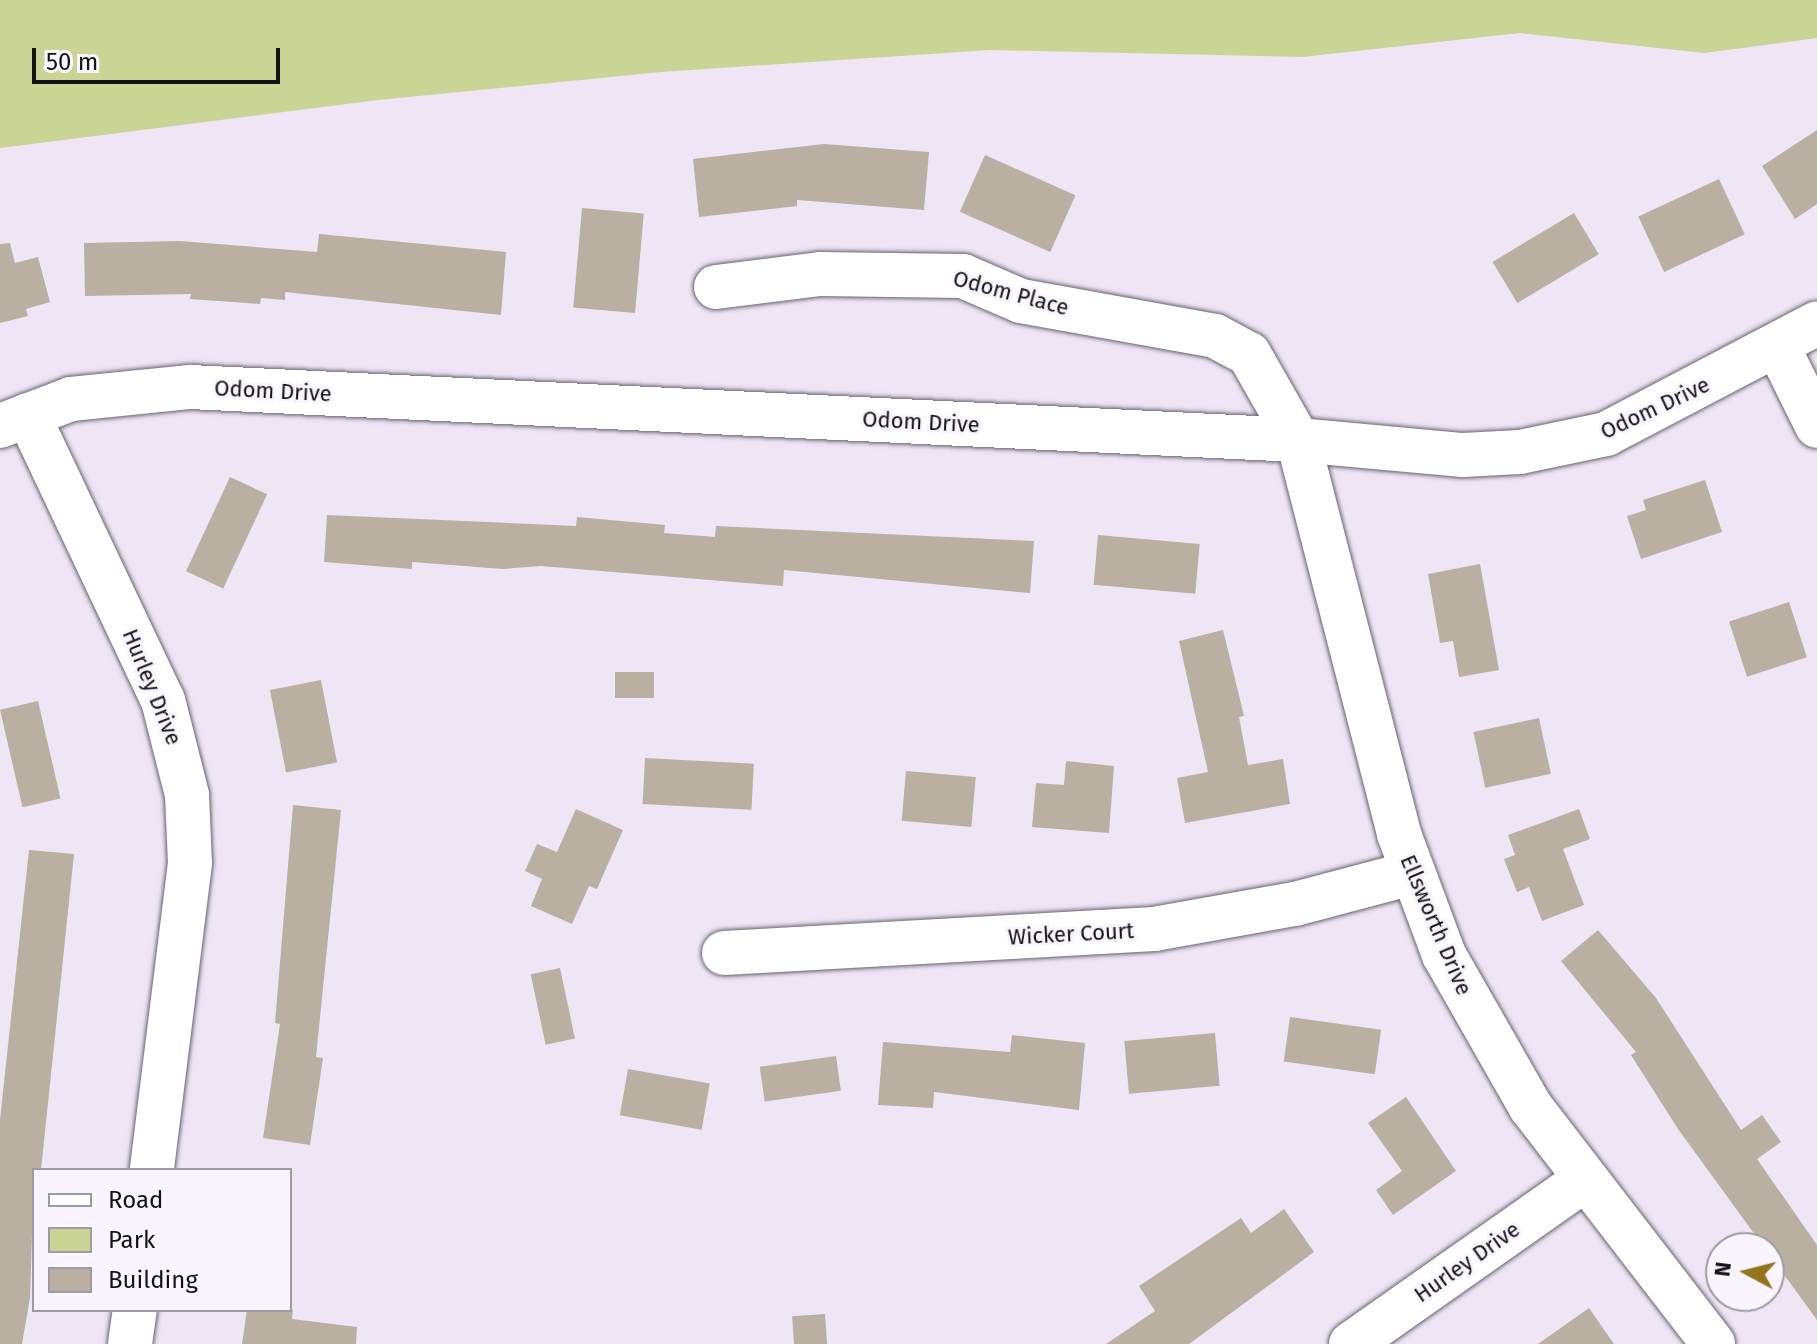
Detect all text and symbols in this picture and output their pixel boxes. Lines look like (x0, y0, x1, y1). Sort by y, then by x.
scale bar (36, 32, 284, 82)
text: 50 m (46, 48, 98, 76)
street label: Odom Place (950, 265, 1072, 321)
street label: Odom Drive (1596, 371, 1714, 445)
street label: Odom Drive (214, 375, 332, 407)
street label: Odom Drive (862, 406, 980, 438)
street label: Hurley Drive (117, 625, 187, 749)
street label: Ellsworth Drive (1395, 851, 1477, 999)
street label: Wicker Court (1007, 918, 1135, 950)
legend (32, 1168, 292, 1312)
text: Road (108, 1186, 163, 1214)
street label: Hurley Drive (1409, 1216, 1525, 1308)
text: Park (108, 1226, 155, 1254)
north arrow (1705, 1232, 1785, 1312)
text: N (1708, 1260, 1737, 1278)
text: Building (108, 1266, 198, 1294)

